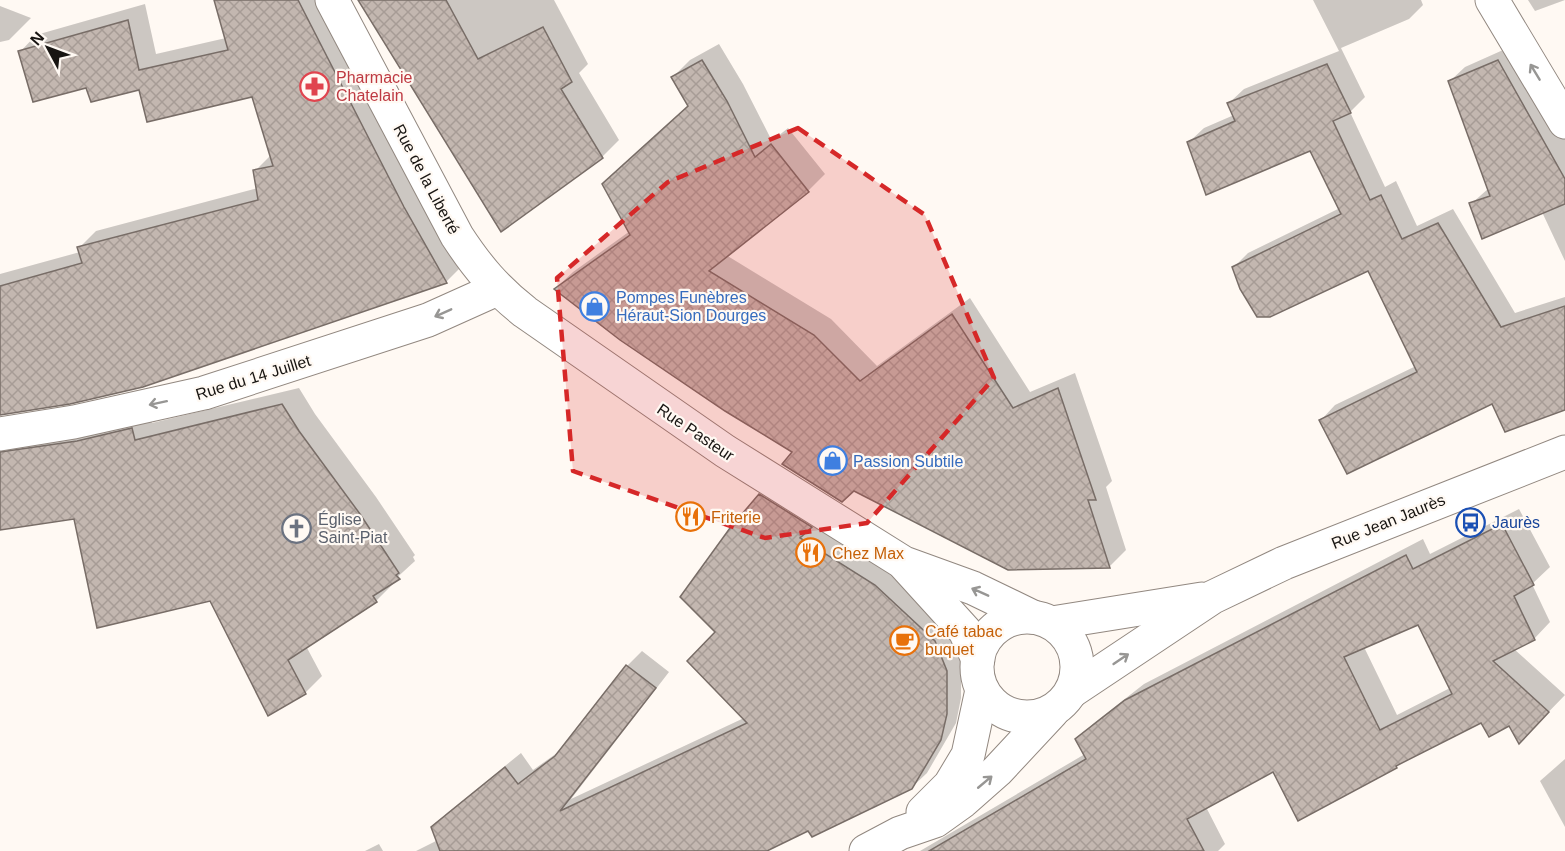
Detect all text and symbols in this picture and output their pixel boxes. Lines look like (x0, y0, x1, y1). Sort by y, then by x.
north arrow (18, 18, 78, 78)
text: N (27, 29, 47, 48)
one-way arrow (1528, 64, 1540, 81)
place label: Pharmacie Chatelain (336, 69, 413, 104)
pharmacy icon: Pharmacie Chatelain (299, 70, 331, 102)
street label: Rue de la Liberté (390, 121, 463, 237)
place label: Pompes Funèbres Héraut-Sion Dourges (616, 289, 766, 324)
shop icon: Pompes Funèbres Héraut-Sion Dourges (579, 290, 611, 322)
one-way arrow (435, 307, 453, 319)
street label: Rue du 14 Juillet (194, 352, 313, 403)
one-way arrow (148, 398, 167, 410)
street label: Rue Pasteur (654, 401, 738, 465)
shop icon: Passion Subtile (816, 445, 848, 477)
place label: Passion Subtile (853, 453, 963, 470)
street label: Rue Jean Jaurès (1329, 491, 1447, 552)
restaurant icon: Friterie (674, 501, 706, 533)
bus stop icon: Jaurès (1455, 506, 1487, 538)
place label: Friterie (711, 509, 761, 526)
place label: Église Saint-Piat (318, 510, 388, 546)
church icon: Église Saint-Piat (281, 512, 313, 544)
place label: Jaurès (1492, 514, 1540, 531)
restaurant icon: Chez Max (795, 537, 827, 569)
place label: Chez Max (832, 545, 904, 562)
one-way arrow (972, 585, 990, 597)
place label: Café tabac buquet (925, 623, 1002, 658)
cafe icon: Café tabac buquet (888, 624, 920, 656)
one-way arrow (1112, 652, 1129, 664)
one-way arrow (977, 775, 993, 788)

